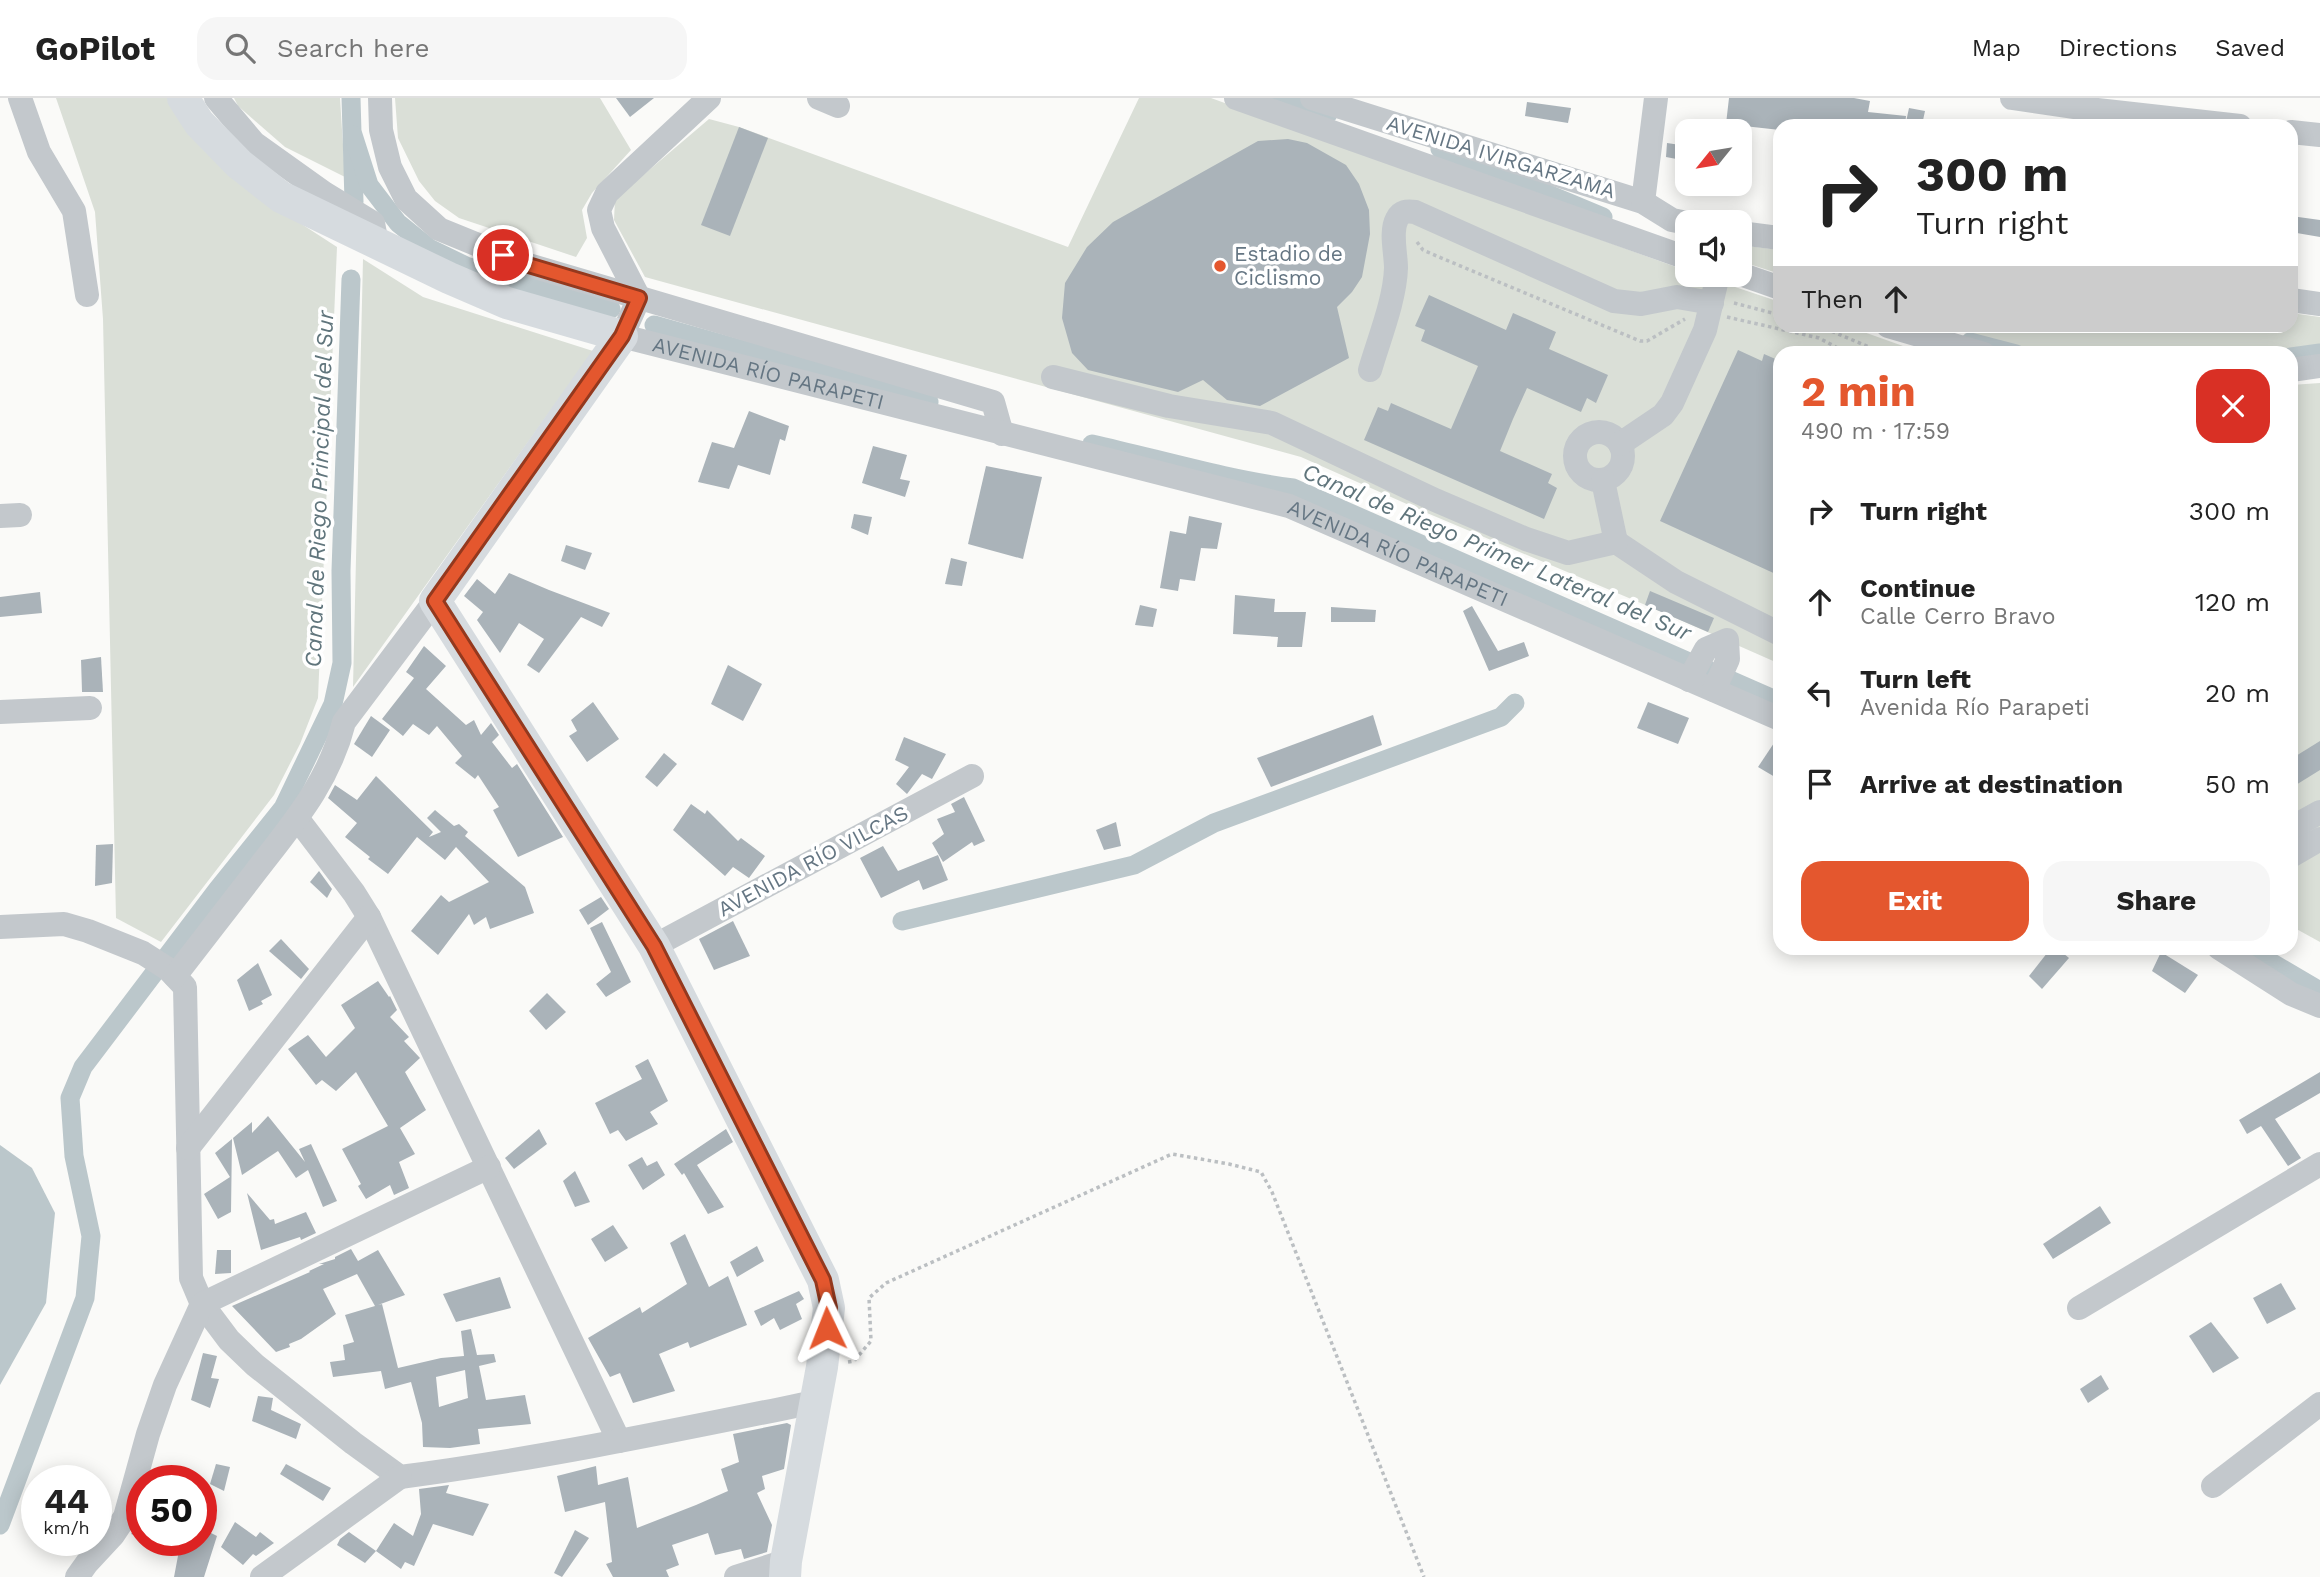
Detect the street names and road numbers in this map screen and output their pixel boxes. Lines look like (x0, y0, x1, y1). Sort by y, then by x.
street label: AVENIDA IVIRGARZAMA (1384, 110, 1619, 203)
street label: AVENIDA RÍO PARAPETI (650, 331, 887, 414)
street label: AVENIDA RÍO PARAPETI (1284, 494, 1512, 612)
street label: AVENIDA RÍO VILCAS (713, 800, 912, 921)

